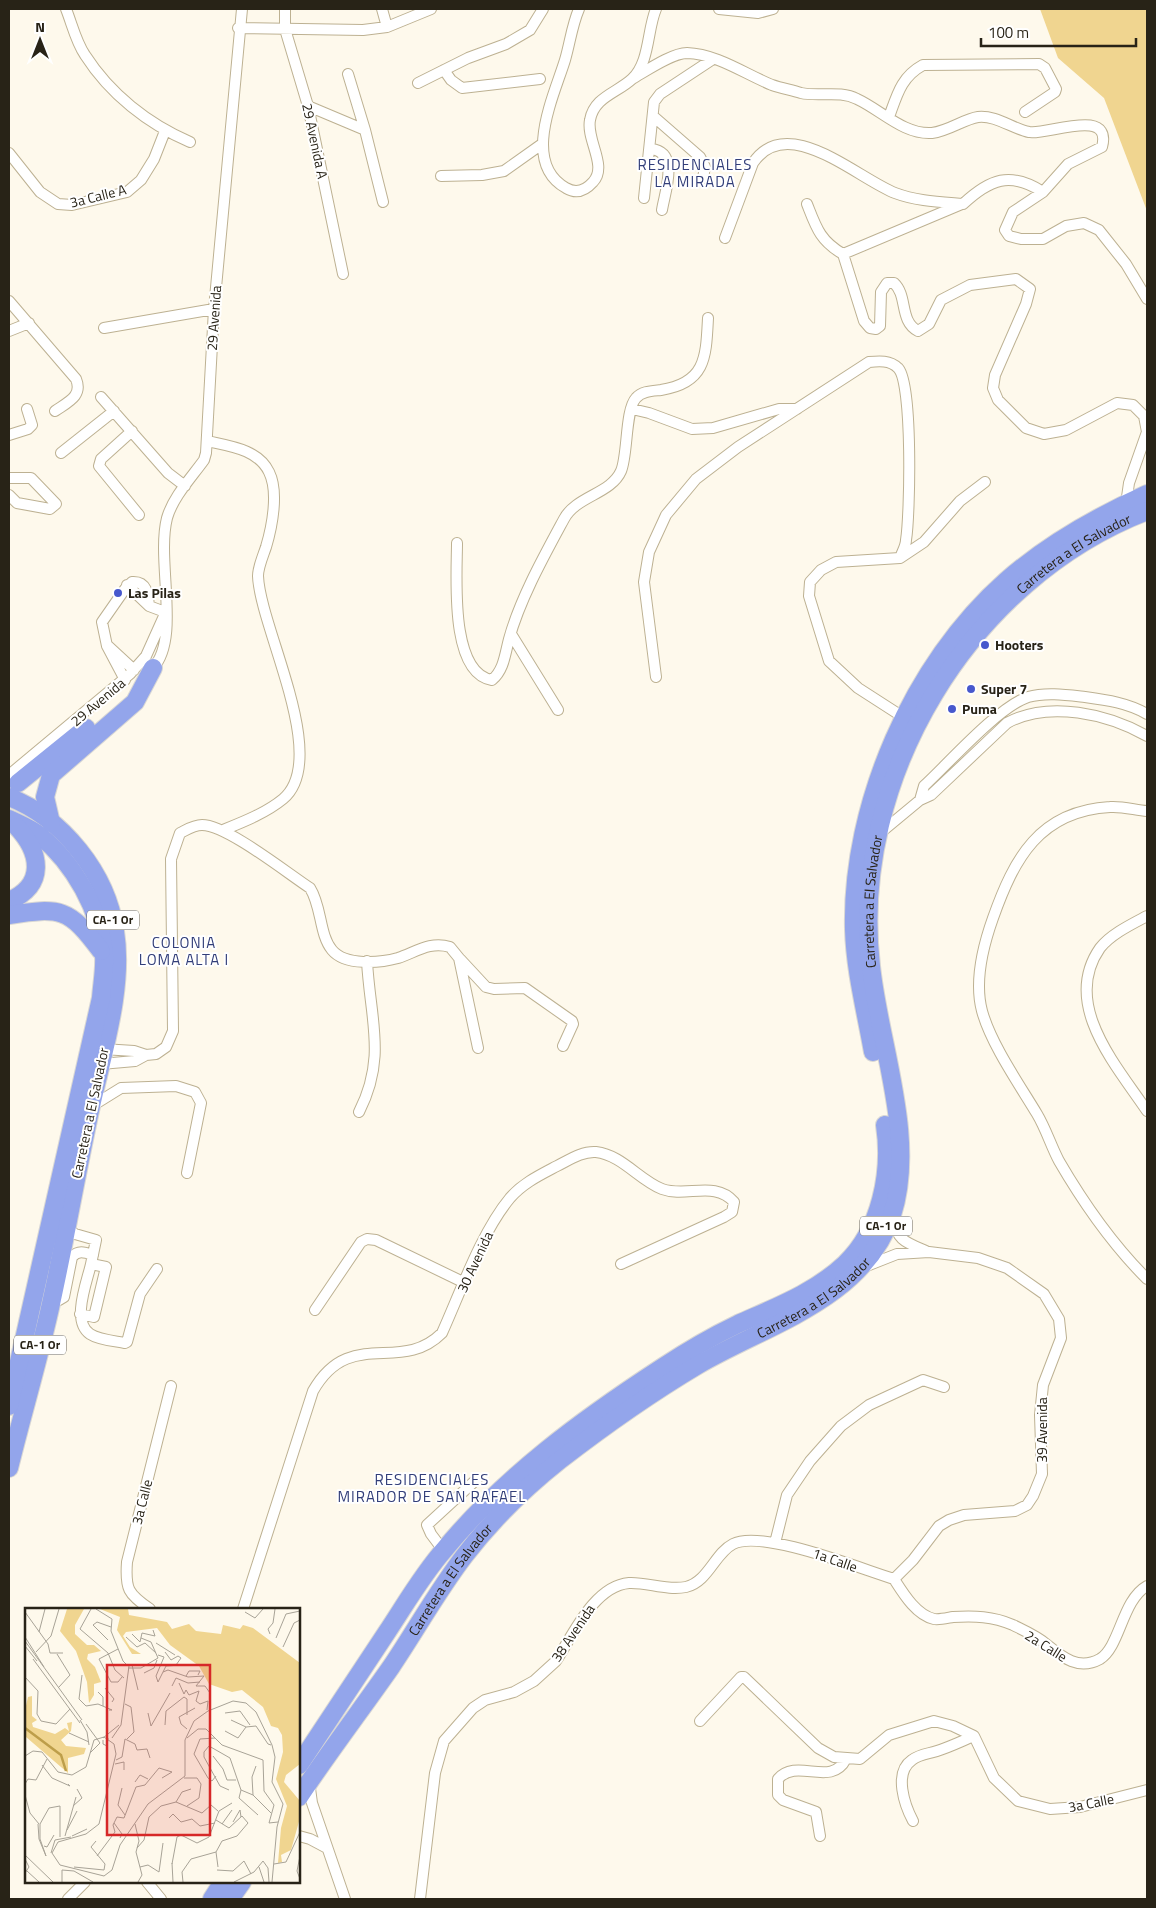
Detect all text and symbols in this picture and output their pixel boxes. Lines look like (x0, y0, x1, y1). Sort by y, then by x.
north arrow (15, 15, 65, 65)
scale bar (981, 15, 1136, 47)
text: N (35, 16, 45, 37)
text: 100 m (988, 21, 1029, 44)
street label: 29 Avenida A (297, 101, 334, 181)
district label: RESIDENCIALES LA MIRADA (638, 153, 752, 193)
street label: 3a Calle A (67, 178, 129, 213)
street label: 29 Avenida (201, 285, 226, 351)
street label: Carretera a El Salvador (1011, 508, 1134, 598)
place label: Las Pilas (128, 582, 181, 603)
marker: Las Pilas (112, 587, 124, 599)
place label: Hooters (995, 634, 1044, 655)
marker: Hooters (979, 639, 991, 651)
street label: 29 Avenida (66, 673, 130, 731)
place label: Super 7 (981, 678, 1027, 699)
marker: Super 7 (965, 683, 977, 695)
place label: Puma (962, 698, 997, 719)
marker: Puma (946, 703, 958, 715)
street label: Carretera a El Salvador (857, 833, 888, 969)
road number: CA-1 Or (87, 910, 139, 930)
district label: COLONIA LOMA ALTA I (139, 931, 229, 971)
street label: Carretera a El Salvador (65, 1045, 114, 1180)
road number: CA-1 Or (860, 1216, 912, 1236)
street label: 30 Avenida (451, 1228, 498, 1296)
street label: Carretera a El Salvador (753, 1252, 875, 1343)
road number: CA-1 Or (14, 1336, 66, 1354)
street label: 39 Avenida (1031, 1397, 1052, 1463)
district label: RESIDENCIALES MIRADOR DE SAN RAFAEL (338, 1468, 527, 1508)
street label: 3a Calle (126, 1477, 157, 1527)
street label: Carretera a El Salvador (403, 1518, 497, 1640)
street label: 1a Calle (810, 1542, 860, 1577)
street label: 38 Avenida (546, 1600, 600, 1666)
inset map (25, 1608, 300, 1883)
street label: 2a Calle (1021, 1624, 1071, 1667)
street label: 3a Calle (1066, 1788, 1116, 1817)

